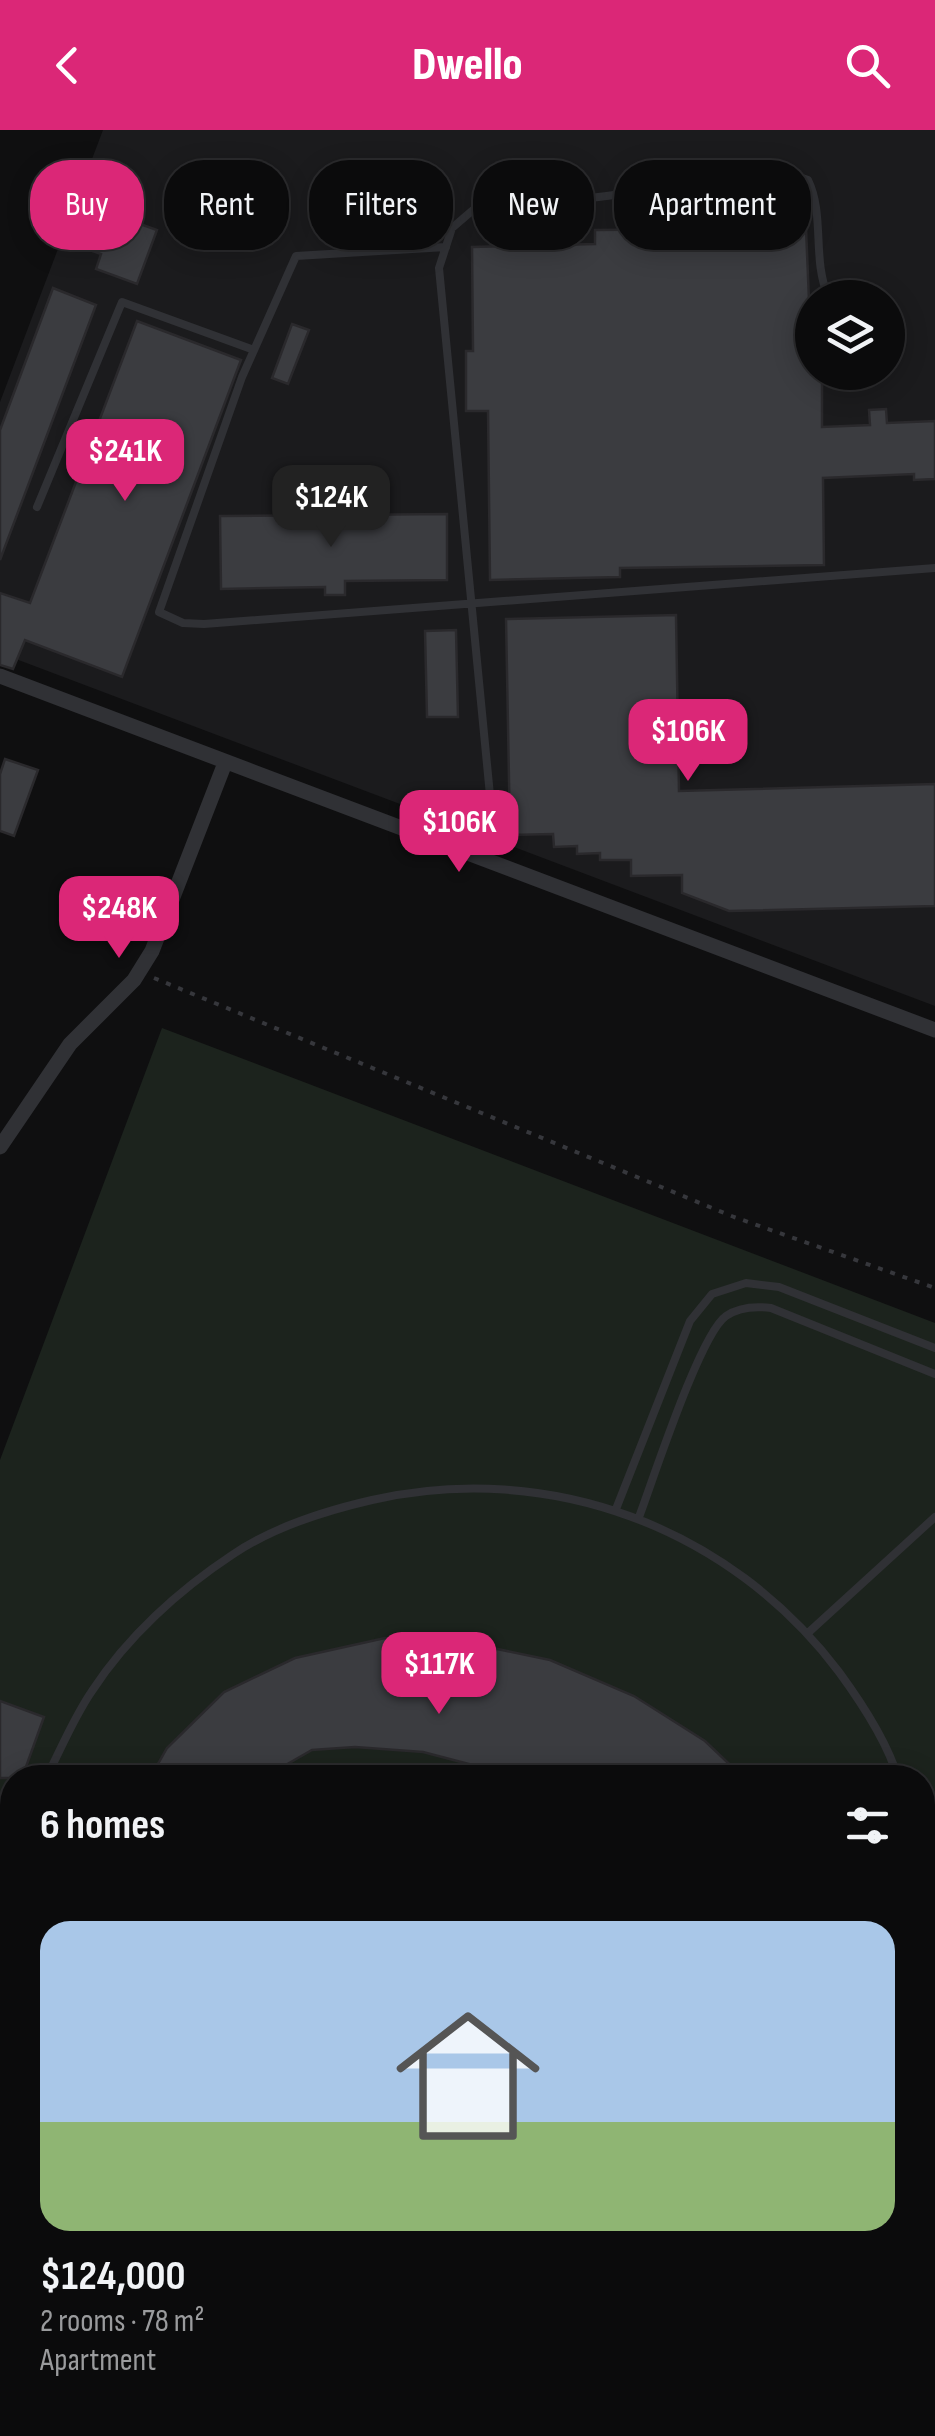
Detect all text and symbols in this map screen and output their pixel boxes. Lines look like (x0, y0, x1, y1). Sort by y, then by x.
icon: back (40, 38, 95, 93)
text: Dwello (412, 38, 523, 93)
icon: search (840, 38, 895, 93)
chip: Buy (30, 160, 144, 250)
chip: Rent (164, 160, 289, 250)
chip: Filters (309, 160, 453, 250)
chip: New (473, 160, 594, 250)
chip: Apartment (614, 160, 811, 250)
map controls (795, 280, 905, 390)
button: layers (795, 280, 905, 390)
pin: $241K (55, 419, 195, 504)
text: $241K (88, 432, 162, 471)
pin: $124K (261, 465, 401, 550)
text: $124K (294, 478, 368, 517)
pin: $106K (618, 699, 758, 784)
text: $106K (651, 712, 726, 751)
pin: $106K (389, 790, 529, 875)
text: $106K (422, 803, 497, 842)
pin: $248K (49, 876, 189, 961)
text: $248K (81, 889, 157, 928)
pin: $117K (369, 1632, 509, 1717)
text: $117K (403, 1645, 475, 1684)
icon: filters (840, 1798, 895, 1853)
text: 6 homes (40, 1800, 165, 1851)
icon: home (378, 1986, 558, 2166)
text: $124,000 (40, 2251, 186, 2302)
text: 2 rooms · 78 m² (40, 2302, 204, 2341)
text: Apartment (40, 2341, 156, 2380)

